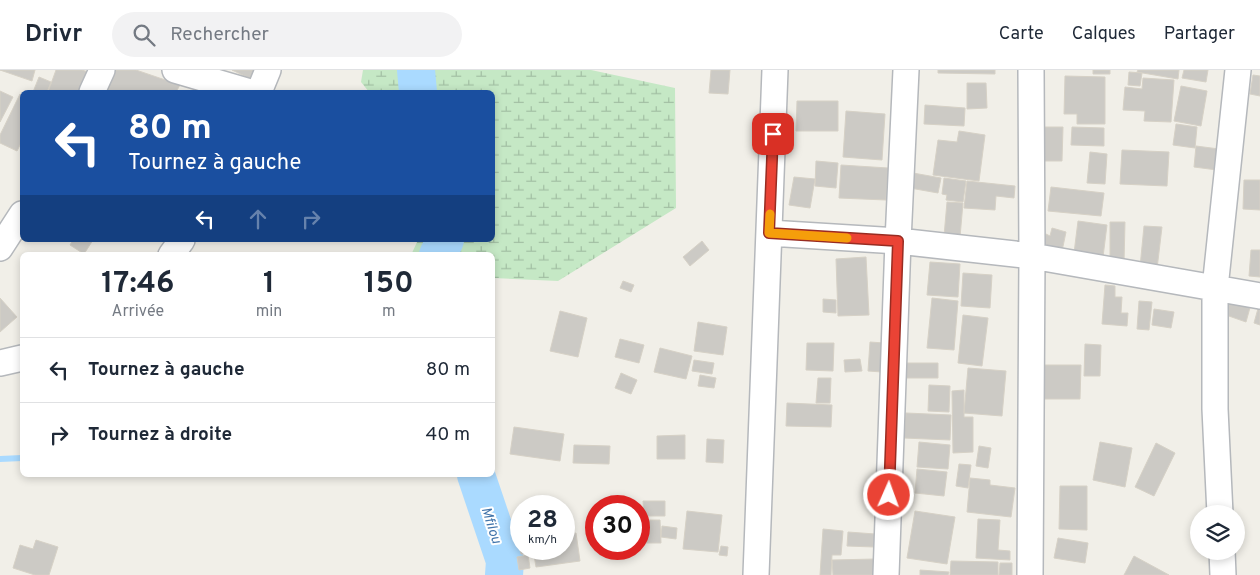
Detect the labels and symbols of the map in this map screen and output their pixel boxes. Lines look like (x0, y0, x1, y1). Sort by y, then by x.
pin (752, 113, 794, 155)
position arrow (862, 468, 914, 520)
speed limit sign: 30 (585, 495, 650, 560)
water label: Mfilou (477, 505, 505, 546)

